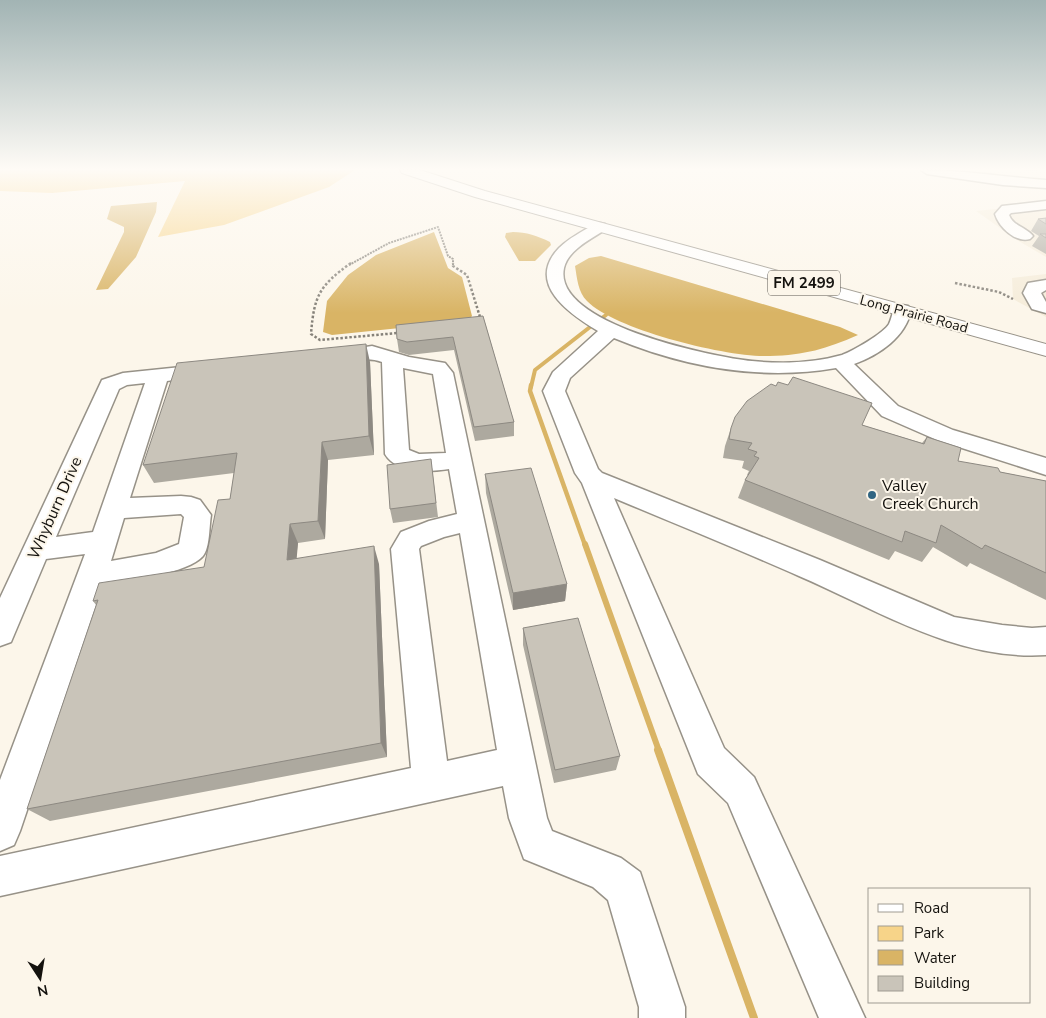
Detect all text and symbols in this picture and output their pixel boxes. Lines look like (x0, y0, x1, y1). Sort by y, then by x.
road number: FM 2499 (768, 270, 840, 296)
street label: Long Prairie Road (858, 290, 970, 338)
street label: Whyburn Drive (23, 453, 87, 563)
place label: Valley Creek Church (881, 475, 978, 515)
marker: Valley Creek Church (866, 489, 878, 501)
legend (868, 888, 1031, 1003)
text: Road (914, 898, 949, 918)
text: Park (914, 923, 944, 943)
text: Water (914, 948, 957, 968)
north arrow (15, 953, 65, 1003)
text: Building (914, 973, 970, 993)
text: N (35, 980, 50, 1001)

